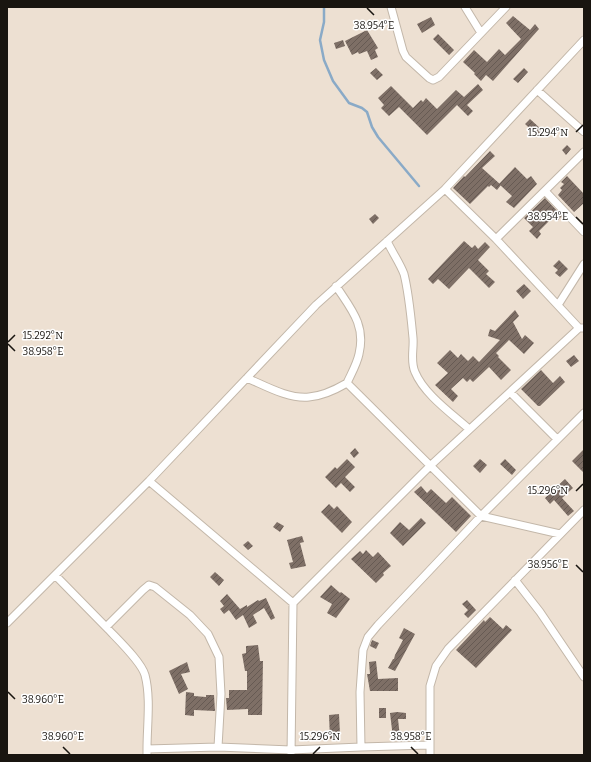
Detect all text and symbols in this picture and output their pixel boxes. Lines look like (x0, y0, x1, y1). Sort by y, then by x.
text: 38.954°E (354, 20, 394, 32)
text: 15.294°N (528, 127, 568, 139)
text: 38.954°E (528, 211, 568, 223)
text: 15.292°N (23, 330, 63, 342)
text: 38.958°E (22, 346, 64, 358)
text: 15.296°N (528, 485, 568, 497)
text: 38.956°E (528, 559, 568, 571)
text: 38.960°E (22, 694, 64, 706)
text: 38.960°E (42, 731, 84, 743)
text: 15.296°N (300, 731, 340, 743)
text: 38.958°E (390, 731, 432, 743)

